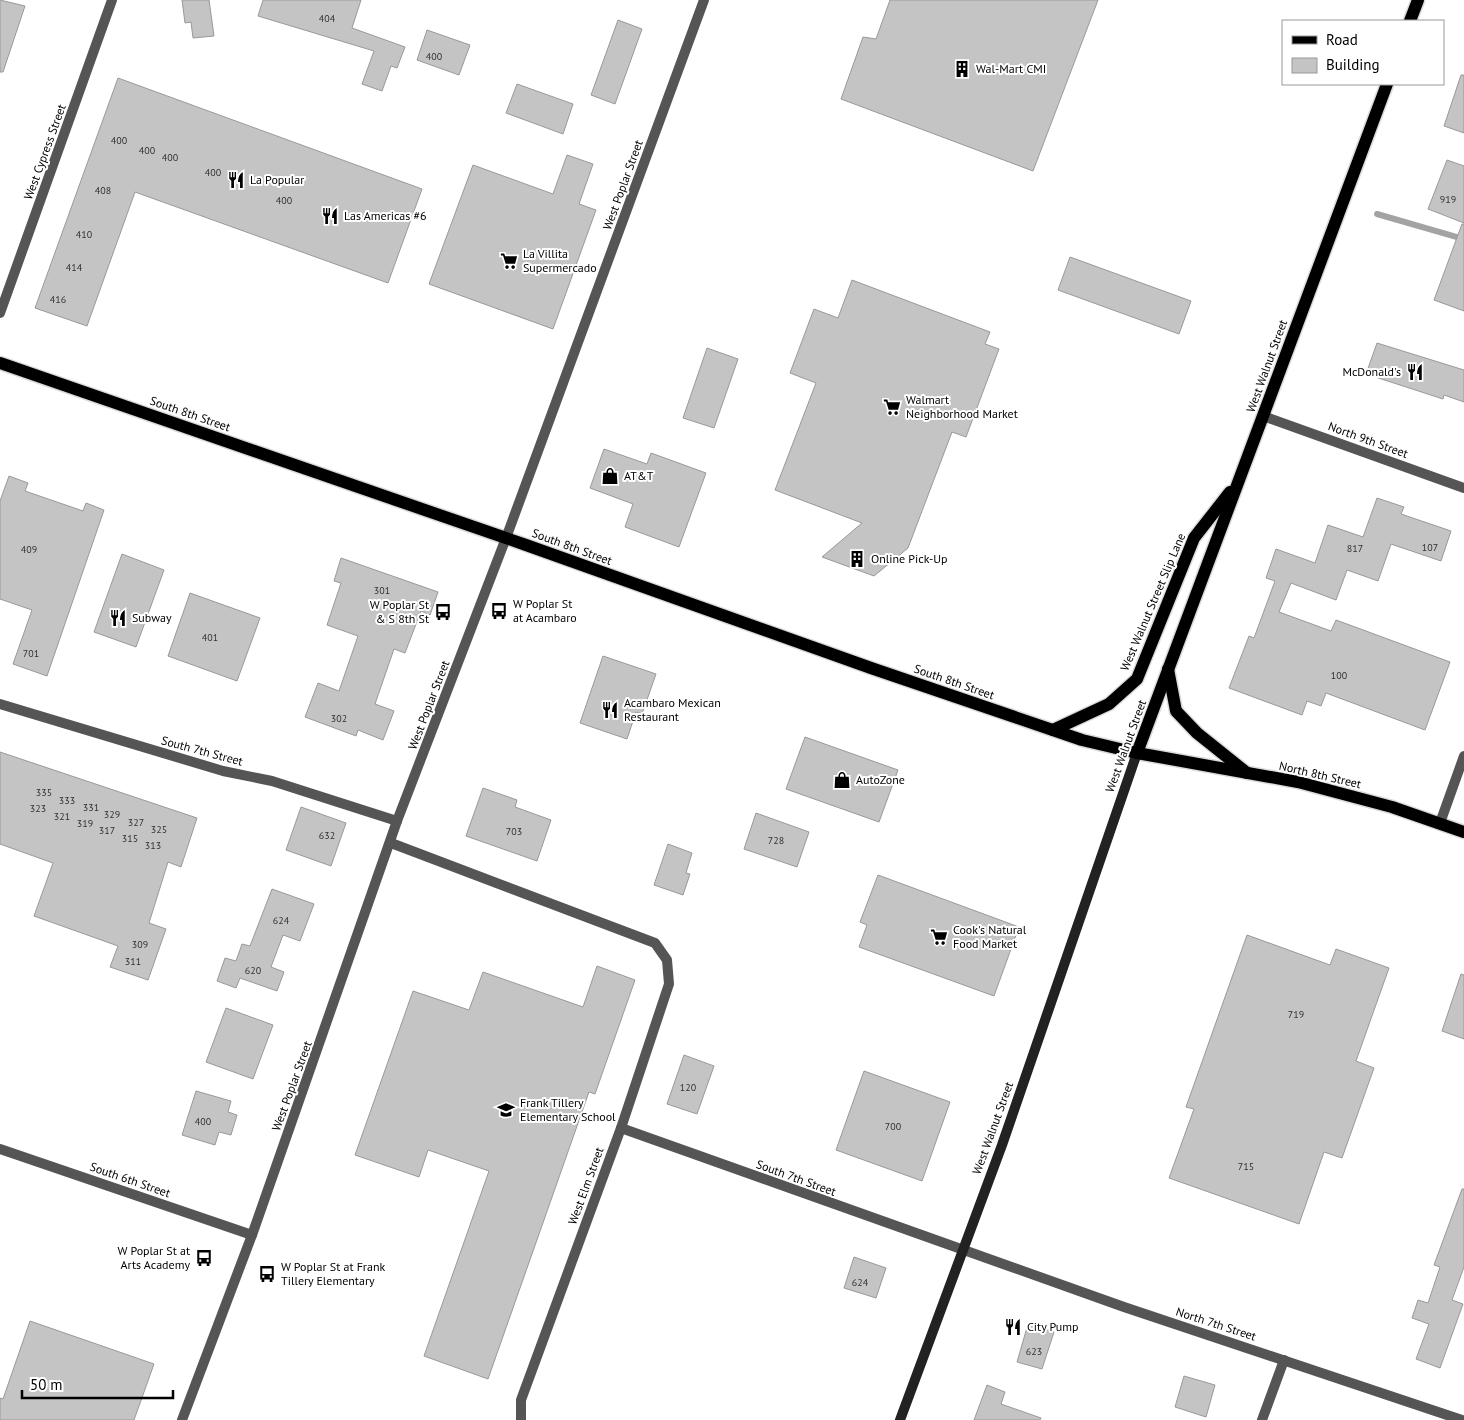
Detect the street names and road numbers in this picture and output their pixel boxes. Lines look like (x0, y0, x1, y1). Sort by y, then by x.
street label: West Cypress Street (20, 102, 69, 202)
street label: West Poplar Street (599, 138, 646, 232)
street label: West Walnut Street (1243, 317, 1290, 414)
street label: South 8th Street (148, 393, 232, 434)
street label: North 9th Street (1326, 418, 1410, 461)
street label: South 8th Street (530, 525, 614, 568)
street label: West Walnut Street Slip Lane (1117, 531, 1188, 673)
street label: West Poplar Street (405, 658, 452, 752)
street label: South 8th Street (912, 661, 996, 702)
street label: West Walnut Street (1102, 697, 1149, 794)
street label: South 7th Street (160, 732, 245, 769)
street label: North 8th Street (1278, 758, 1363, 791)
street label: West Poplar Street (268, 1039, 315, 1133)
street label: West Walnut Street (969, 1079, 1016, 1176)
street label: West Elm Street (565, 1145, 606, 1227)
street label: South 7th Street (754, 1156, 838, 1199)
street label: South 6th Street (88, 1159, 172, 1200)
street label: North 7th Street (1174, 1303, 1258, 1344)

